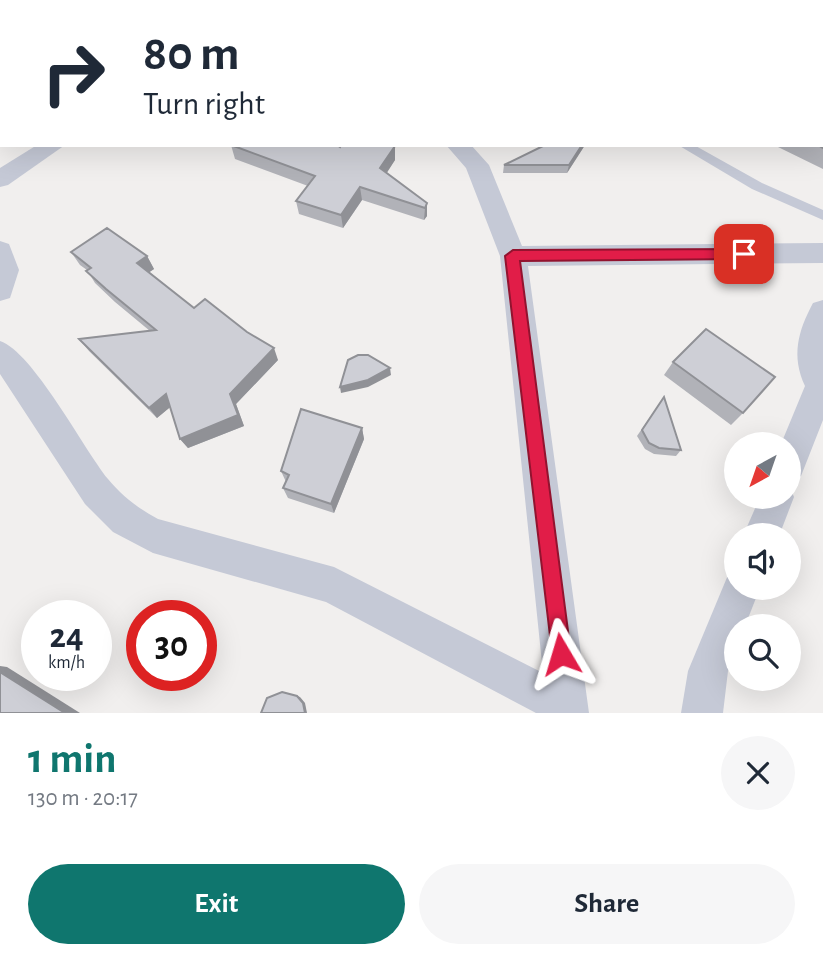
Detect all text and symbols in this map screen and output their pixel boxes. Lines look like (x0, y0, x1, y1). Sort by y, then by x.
icon: right (28, 28, 119, 119)
text: 80 m (143, 30, 240, 79)
text: Turn right (143, 88, 265, 120)
pin (714, 224, 774, 284)
icon: arrive (725, 235, 763, 273)
north arrow (724, 432, 802, 509)
map controls (724, 432, 801, 691)
button: sound (724, 523, 801, 600)
speed limit sign: 30 (126, 600, 217, 691)
button: search (724, 614, 801, 691)
position arrow (524, 617, 598, 691)
text: 24 (49, 619, 84, 654)
text: km/h (48, 654, 85, 672)
button: close (721, 736, 795, 810)
text: 1 min (28, 738, 117, 780)
text: 130 m · 20:17 (28, 787, 138, 810)
button: Exit (28, 864, 405, 944)
button: Share (419, 864, 795, 944)

